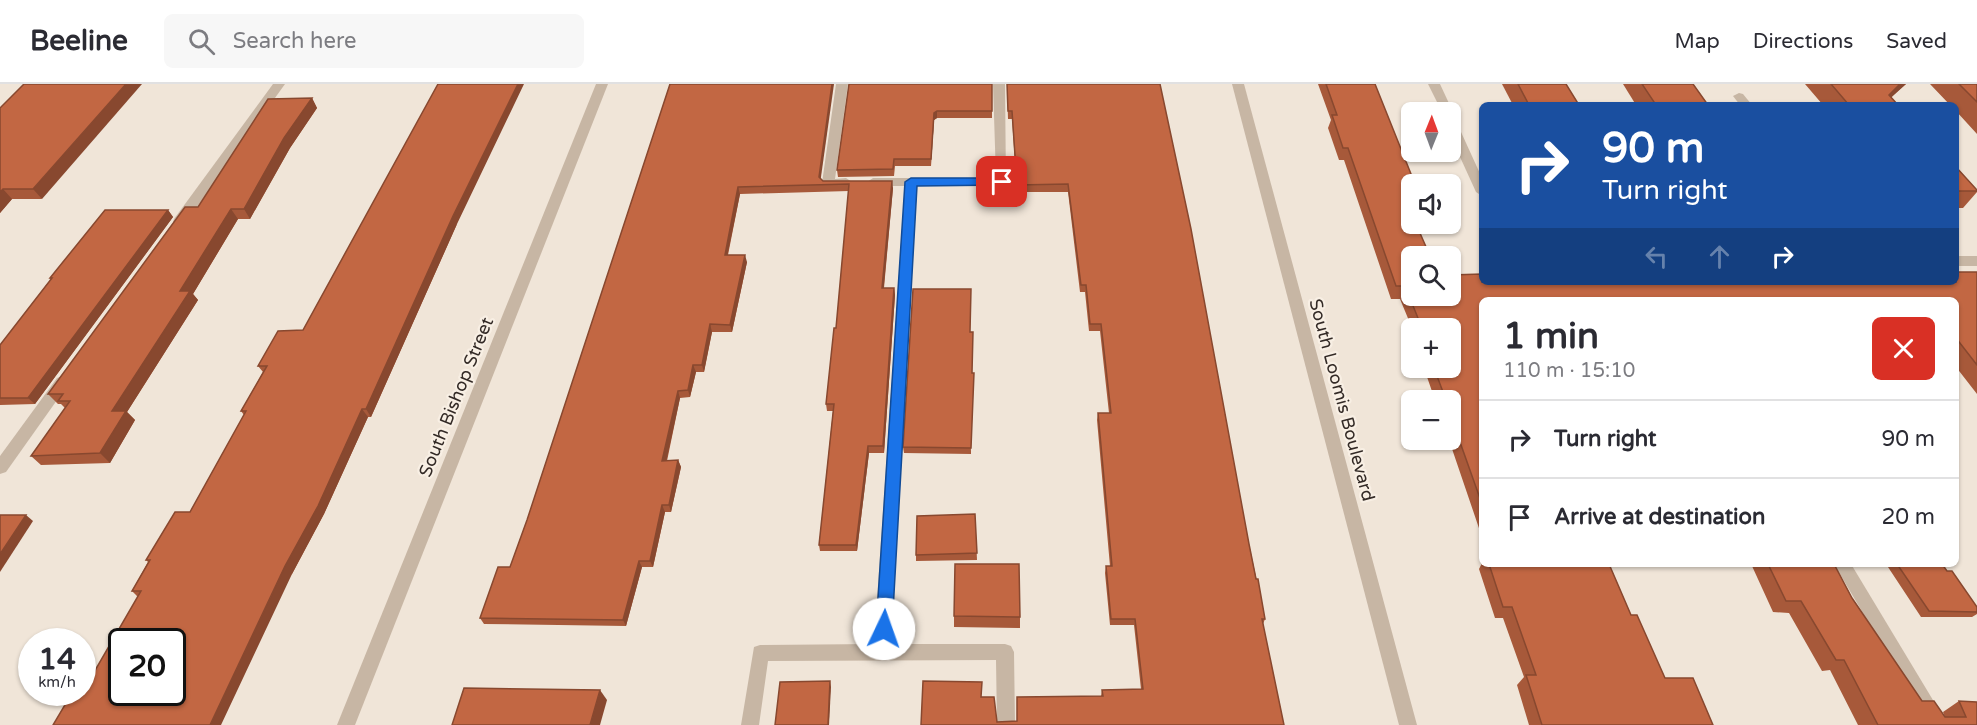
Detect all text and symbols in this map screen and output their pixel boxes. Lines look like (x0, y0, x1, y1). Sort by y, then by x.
search box (164, 14, 584, 68)
text: Beeline (30, 24, 128, 58)
icon: search (185, 25, 218, 58)
text: Search here (233, 28, 357, 54)
text: Map (1674, 29, 1720, 54)
text: Directions (1753, 29, 1853, 54)
text: Saved (1886, 29, 1947, 54)
north arrow (1401, 102, 1461, 162)
map controls (1401, 102, 1461, 450)
text: 90 m (1602, 123, 1704, 174)
icon: right (1503, 126, 1581, 204)
pin (976, 156, 1027, 207)
icon: arrive (985, 165, 1018, 198)
button: sound (1401, 174, 1461, 234)
text: Turn right (1602, 174, 1728, 207)
icon: left (1640, 240, 1673, 273)
icon: ahead (1703, 240, 1736, 273)
icon: right (1766, 240, 1799, 273)
button: search (1401, 246, 1461, 306)
street label: South Loomis Boulevard (1304, 296, 1380, 504)
street label: South Bishop Street (414, 314, 498, 480)
text: 1 min (1503, 315, 1599, 358)
button: close (1872, 317, 1935, 380)
button: + (1401, 318, 1461, 378)
text: 110 m · 15:10 (1503, 359, 1635, 383)
button: − (1401, 390, 1461, 450)
icon: right (1503, 423, 1536, 456)
text: Turn right (1554, 426, 1656, 452)
text: 90 m (1881, 426, 1935, 452)
icon: arrive (1503, 501, 1536, 534)
text: Arrive at destination (1554, 504, 1765, 530)
text: 20 m (1881, 504, 1935, 530)
position arrow (852, 597, 916, 661)
speed limit sign: 20 (108, 628, 186, 706)
text: 14 (38, 641, 76, 678)
text: km/h (38, 673, 76, 691)

